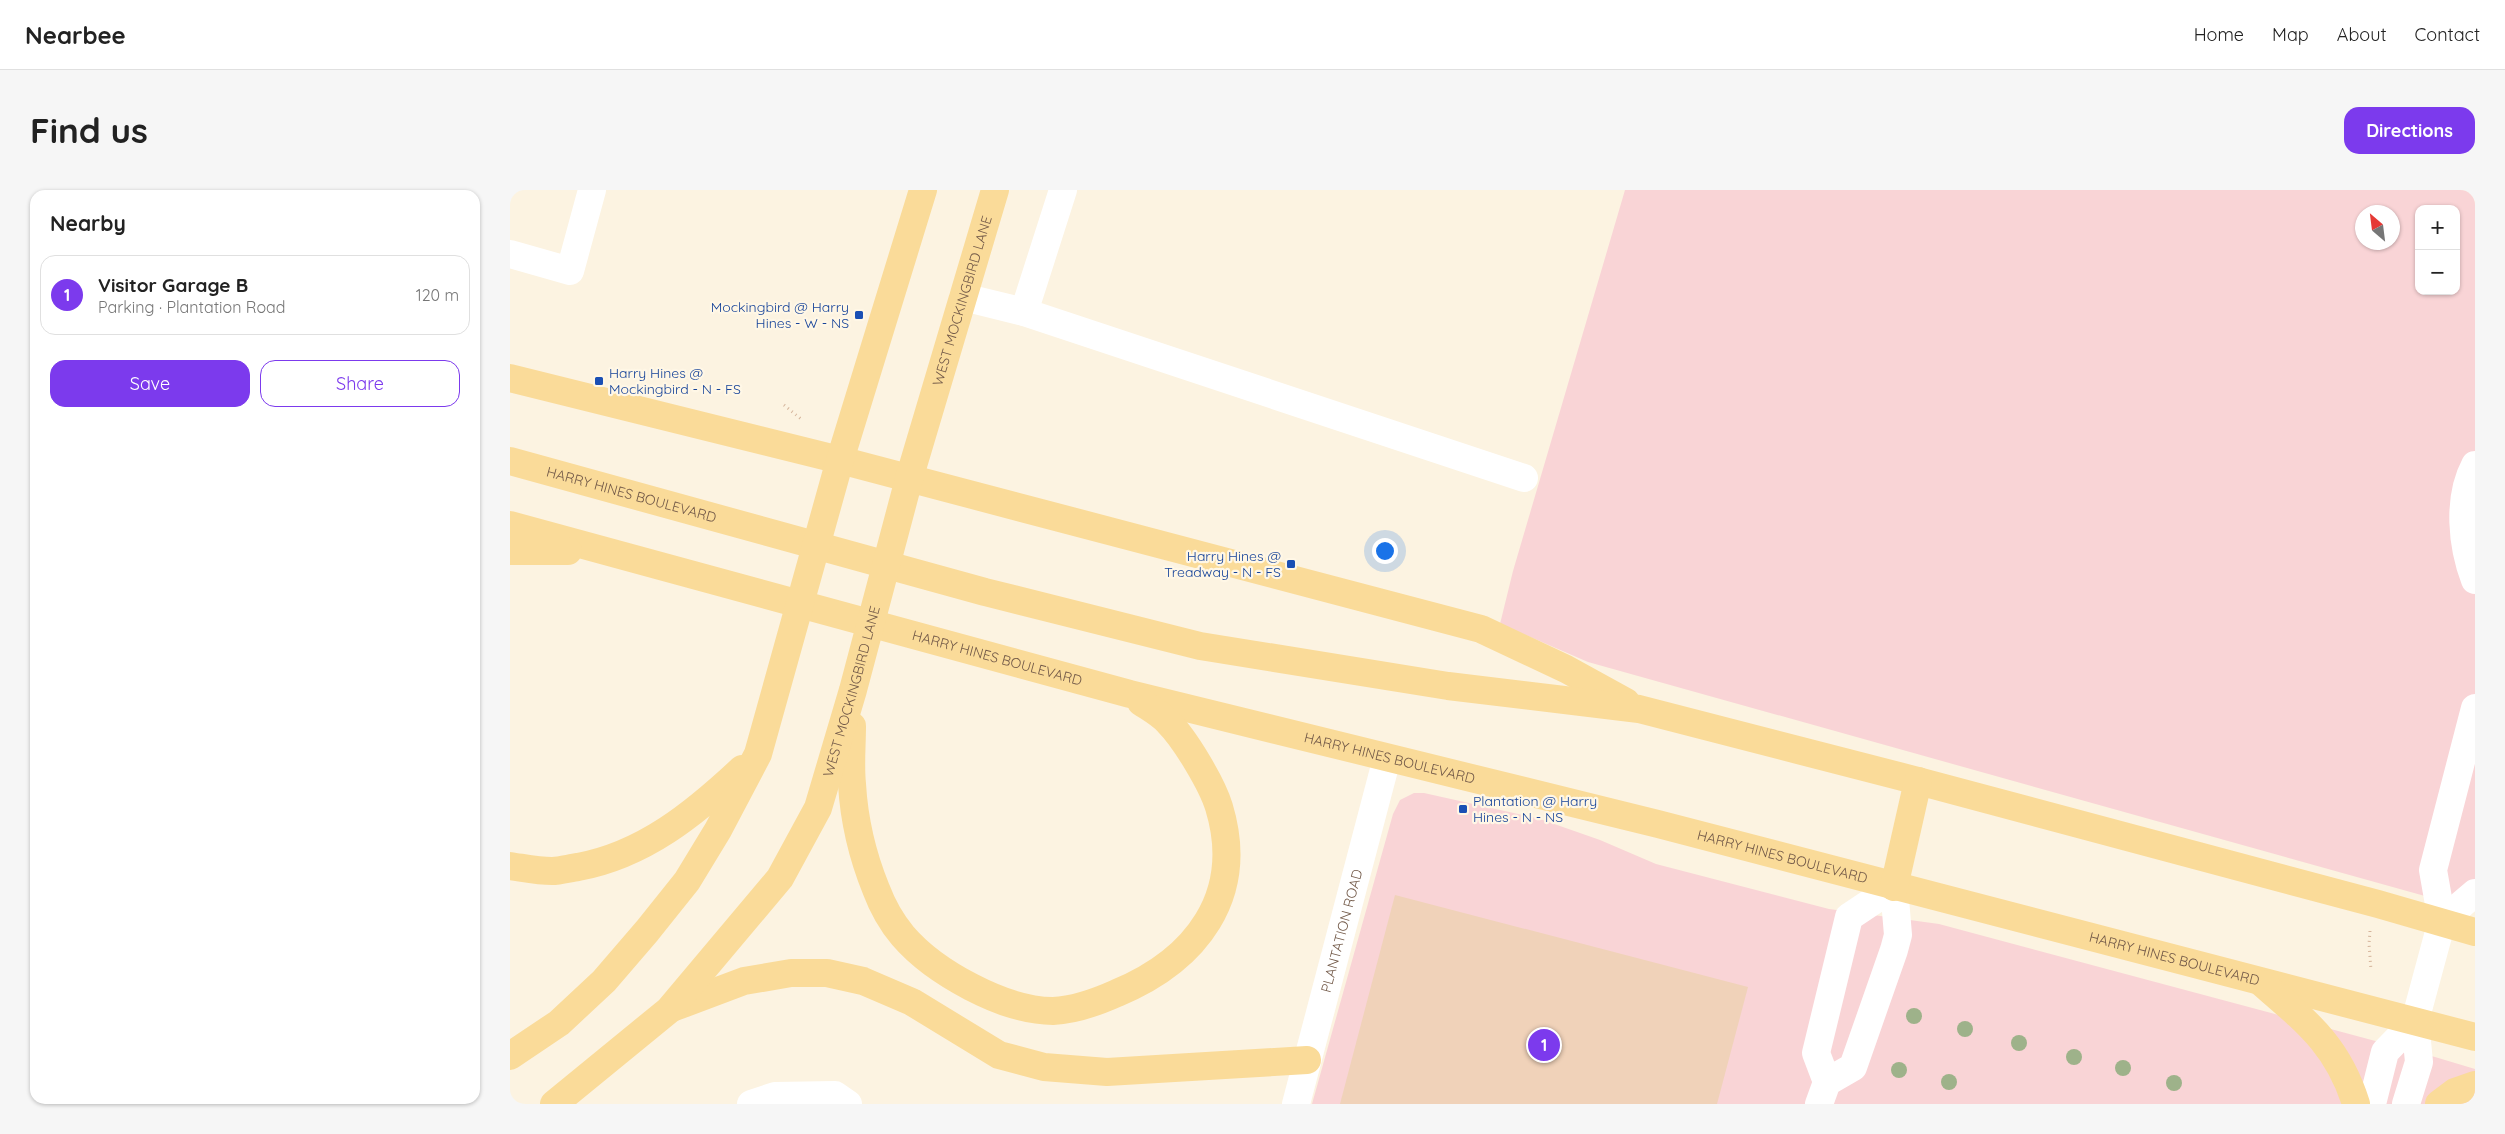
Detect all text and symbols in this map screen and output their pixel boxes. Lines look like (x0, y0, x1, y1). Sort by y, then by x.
text: Nearbee (25, 20, 126, 50)
text: Home (2194, 23, 2244, 46)
text: Map (2272, 23, 2309, 46)
text: About (2337, 23, 2387, 46)
text: Contact (2415, 23, 2480, 46)
button: Directions (2344, 107, 2475, 154)
text: Find us (30, 108, 148, 152)
north arrow (2355, 205, 2400, 250)
map controls (2415, 205, 2460, 295)
button: + (2415, 205, 2460, 250)
text: Nearby (50, 210, 126, 236)
street label: WEST MOCKINGBIRD LANE (928, 214, 996, 388)
button: − (2415, 250, 2460, 295)
text: Visitor Garage B (98, 273, 248, 297)
text: 1 (64, 285, 70, 305)
text: 120 m (416, 285, 459, 305)
text: Parking · Plantation Road (98, 297, 286, 317)
place label: Mockingbird @ Harry Hines - W - NS (711, 298, 849, 332)
marker: Mockingbird @ Harry Hines - W - NS (853, 309, 865, 321)
button: Save (50, 360, 250, 407)
button: Share (260, 360, 460, 407)
place label: Harry Hines @ Mockingbird - N - FS (609, 364, 741, 398)
marker: Harry Hines @ Mockingbird - N - FS (593, 375, 605, 387)
street label: HARRY HINES BOULEVARD (545, 463, 718, 526)
your location (1372, 538, 1398, 564)
place label: Harry Hines @ Treadway - N - FS (1164, 547, 1281, 581)
marker: Harry Hines @ Treadway - N - FS (1285, 558, 1297, 570)
street label: WEST MOCKINGBIRD LANE (819, 604, 884, 779)
street label: HARRY HINES BOULEVARD (910, 626, 1084, 690)
street label: HARRY HINES BOULEVARD (1302, 728, 1477, 788)
place label: Plantation @ Harry Hines - N - NS (1473, 792, 1597, 826)
marker: Plantation @ Harry Hines - N - NS (1457, 803, 1469, 815)
street label: HARRY HINES BOULEVARD (1695, 826, 1870, 887)
street label: PLANTATION ROAD (1317, 867, 1366, 995)
street label: HARRY HINES BOULEVARD (2087, 928, 2261, 989)
pin: 1 (1528, 1026, 1560, 1064)

